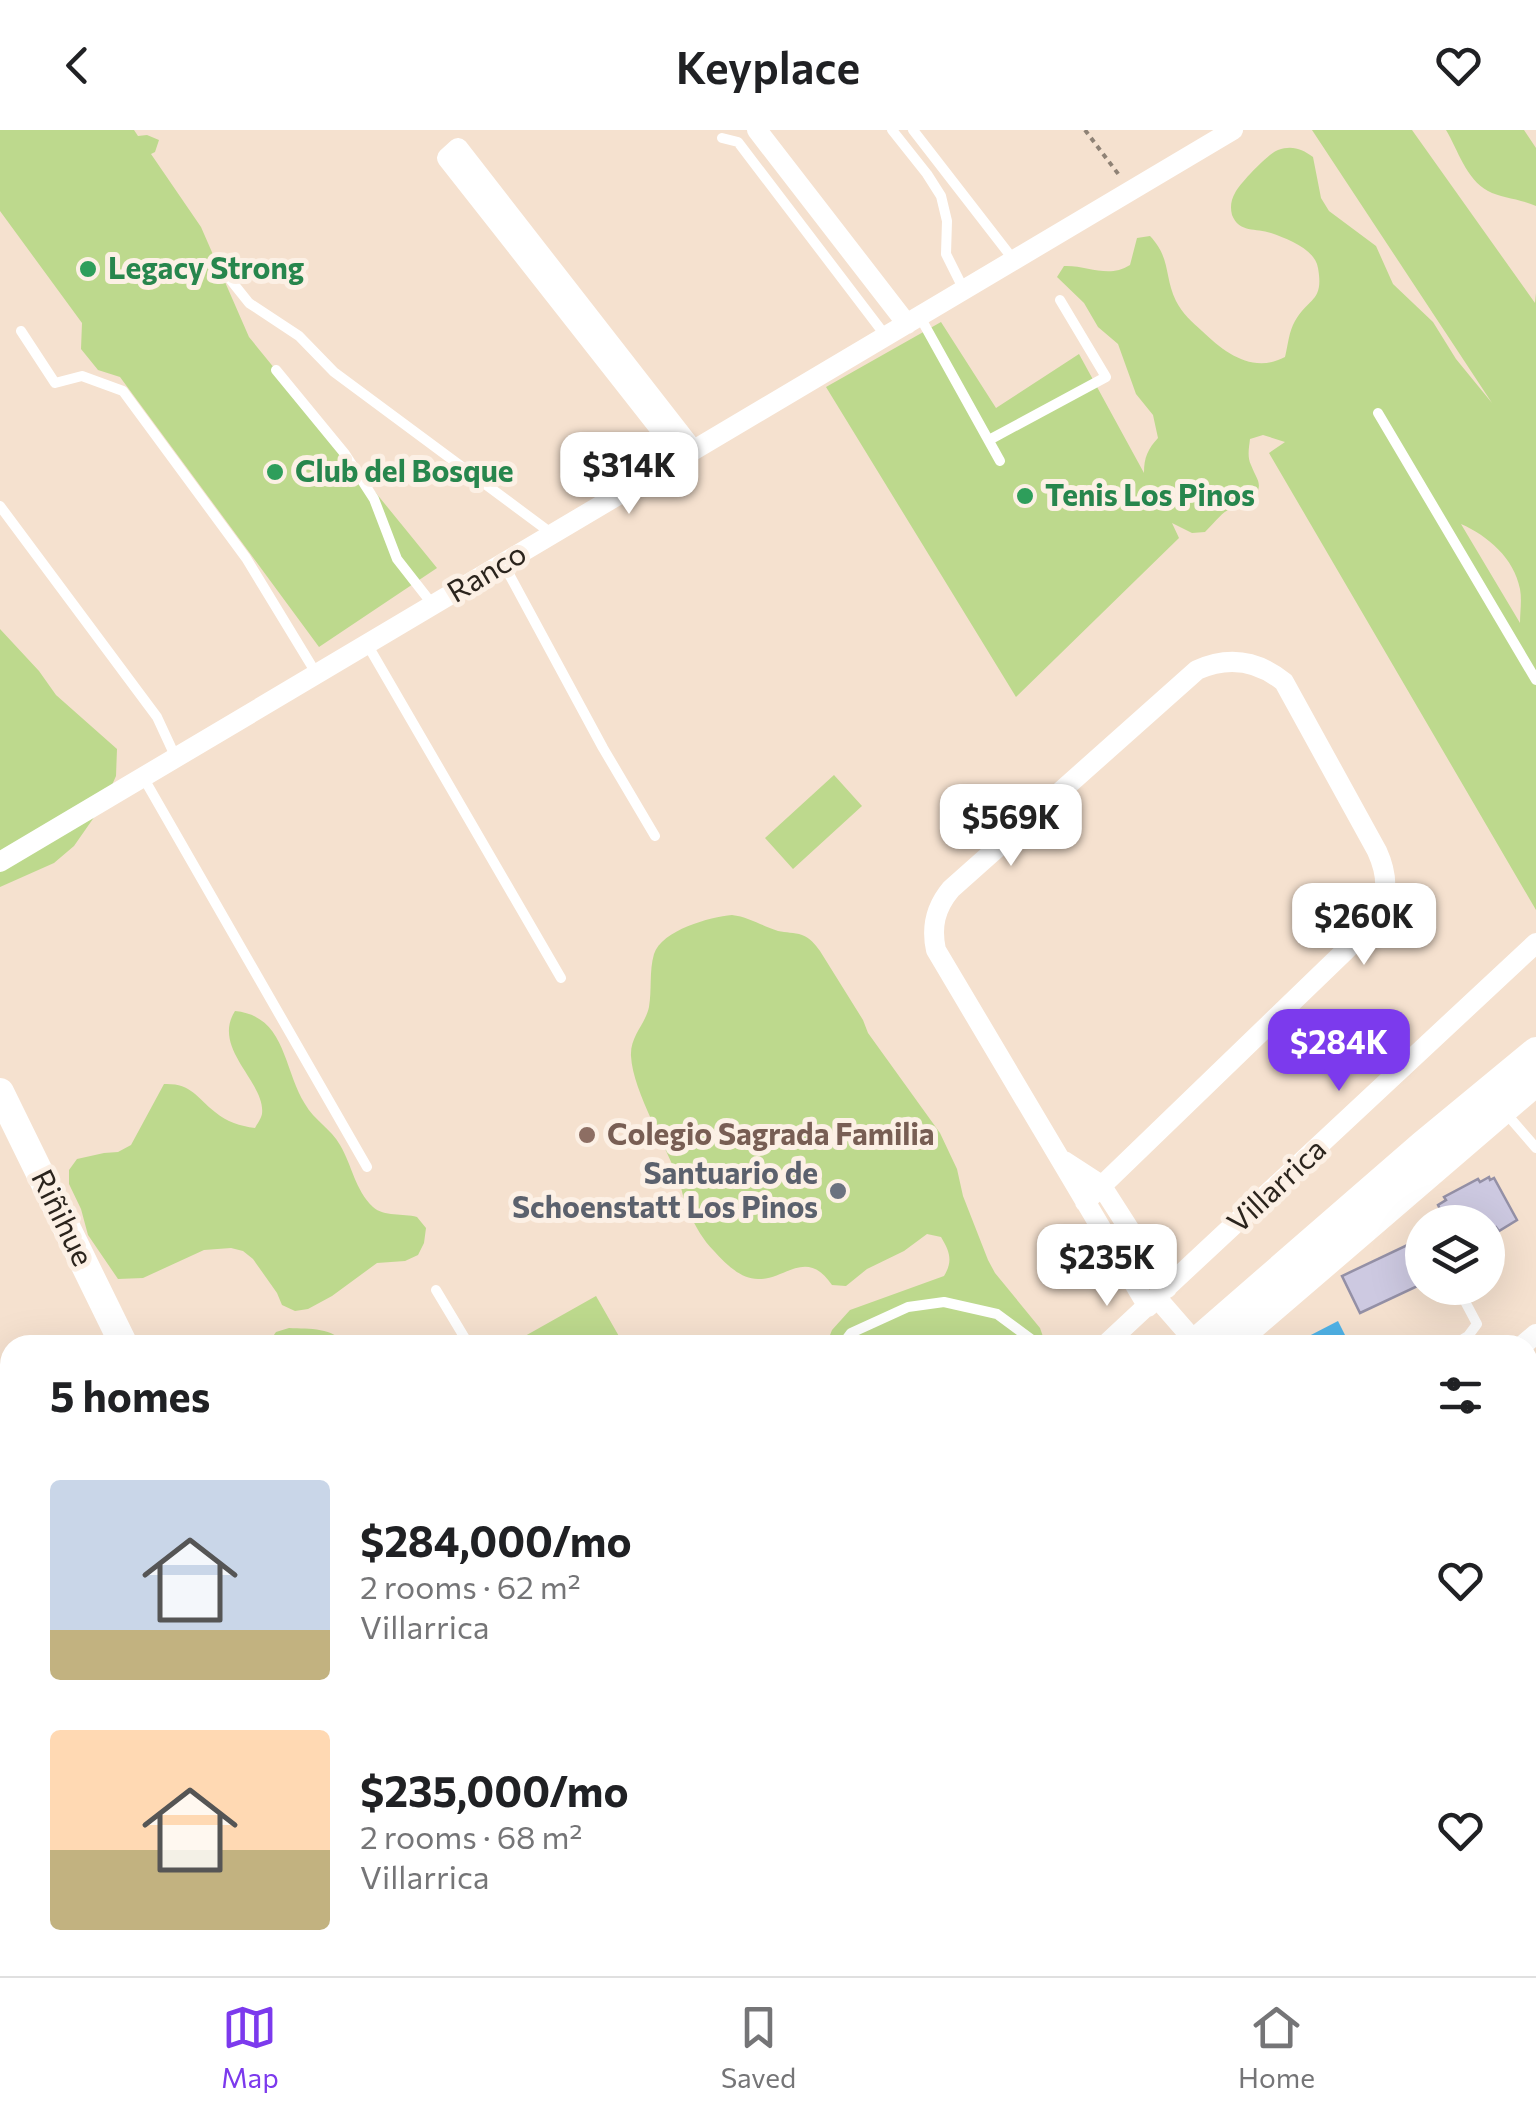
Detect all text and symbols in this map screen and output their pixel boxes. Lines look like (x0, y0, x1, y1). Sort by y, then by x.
icon: back (50, 38, 105, 93)
text: Keyplace (676, 38, 860, 93)
icon: heart (1431, 38, 1486, 93)
place label: Legacy Strong (108, 248, 304, 285)
marker: Legacy Strong (77, 258, 99, 280)
pin: $314K (559, 432, 699, 517)
text: $314K (582, 444, 676, 484)
place label: Club del Bosque (295, 451, 514, 488)
marker: Club del Bosque (264, 461, 286, 483)
place label: Tenis Los Pinos (1045, 475, 1255, 512)
marker: Tenis Los Pinos (1014, 485, 1036, 507)
street label: Ranco (439, 533, 532, 609)
pin: $569K (941, 784, 1081, 869)
text: $569K (962, 796, 1060, 836)
pin: $260K (1294, 883, 1434, 968)
text: $260K (1314, 895, 1414, 935)
pin: $284K (1269, 1009, 1409, 1094)
text: $284K (1290, 1021, 1388, 1061)
place label: Colegio Sagrada Familia (607, 1114, 935, 1151)
marker: Colegio Sagrada Familia (576, 1124, 598, 1146)
street label: Villarrica (1218, 1129, 1332, 1239)
place label: Santuario de Schoenstatt Los Pinos (512, 1153, 818, 1224)
street label: Riñihue (25, 1163, 103, 1271)
marker: Santuario de Schoenstatt Los Pinos (827, 1180, 849, 1202)
map controls (1405, 1205, 1505, 1305)
button: layers (1405, 1205, 1505, 1305)
pin: $235K (1037, 1224, 1177, 1309)
text: $235K (1059, 1236, 1155, 1276)
icon: filters (1433, 1368, 1488, 1423)
text: 5 homes (50, 1369, 210, 1421)
text: $284,000/mo (360, 1514, 632, 1566)
icon: home (130, 1520, 250, 1640)
icon: heart (1433, 1553, 1488, 1608)
text: 2 rooms · 62 m² (360, 1566, 581, 1606)
text: Villarrica (360, 1606, 490, 1646)
text: $235,000/mo (360, 1764, 629, 1816)
icon: home (130, 1770, 250, 1890)
icon: heart (1433, 1803, 1488, 1858)
text: 2 rooms · 68 m² (360, 1816, 582, 1856)
text: Villarrica (360, 1856, 490, 1896)
tab: Map (221, 2000, 279, 2094)
tab: Saved (721, 2000, 796, 2094)
tab: Home (1238, 2000, 1315, 2094)

